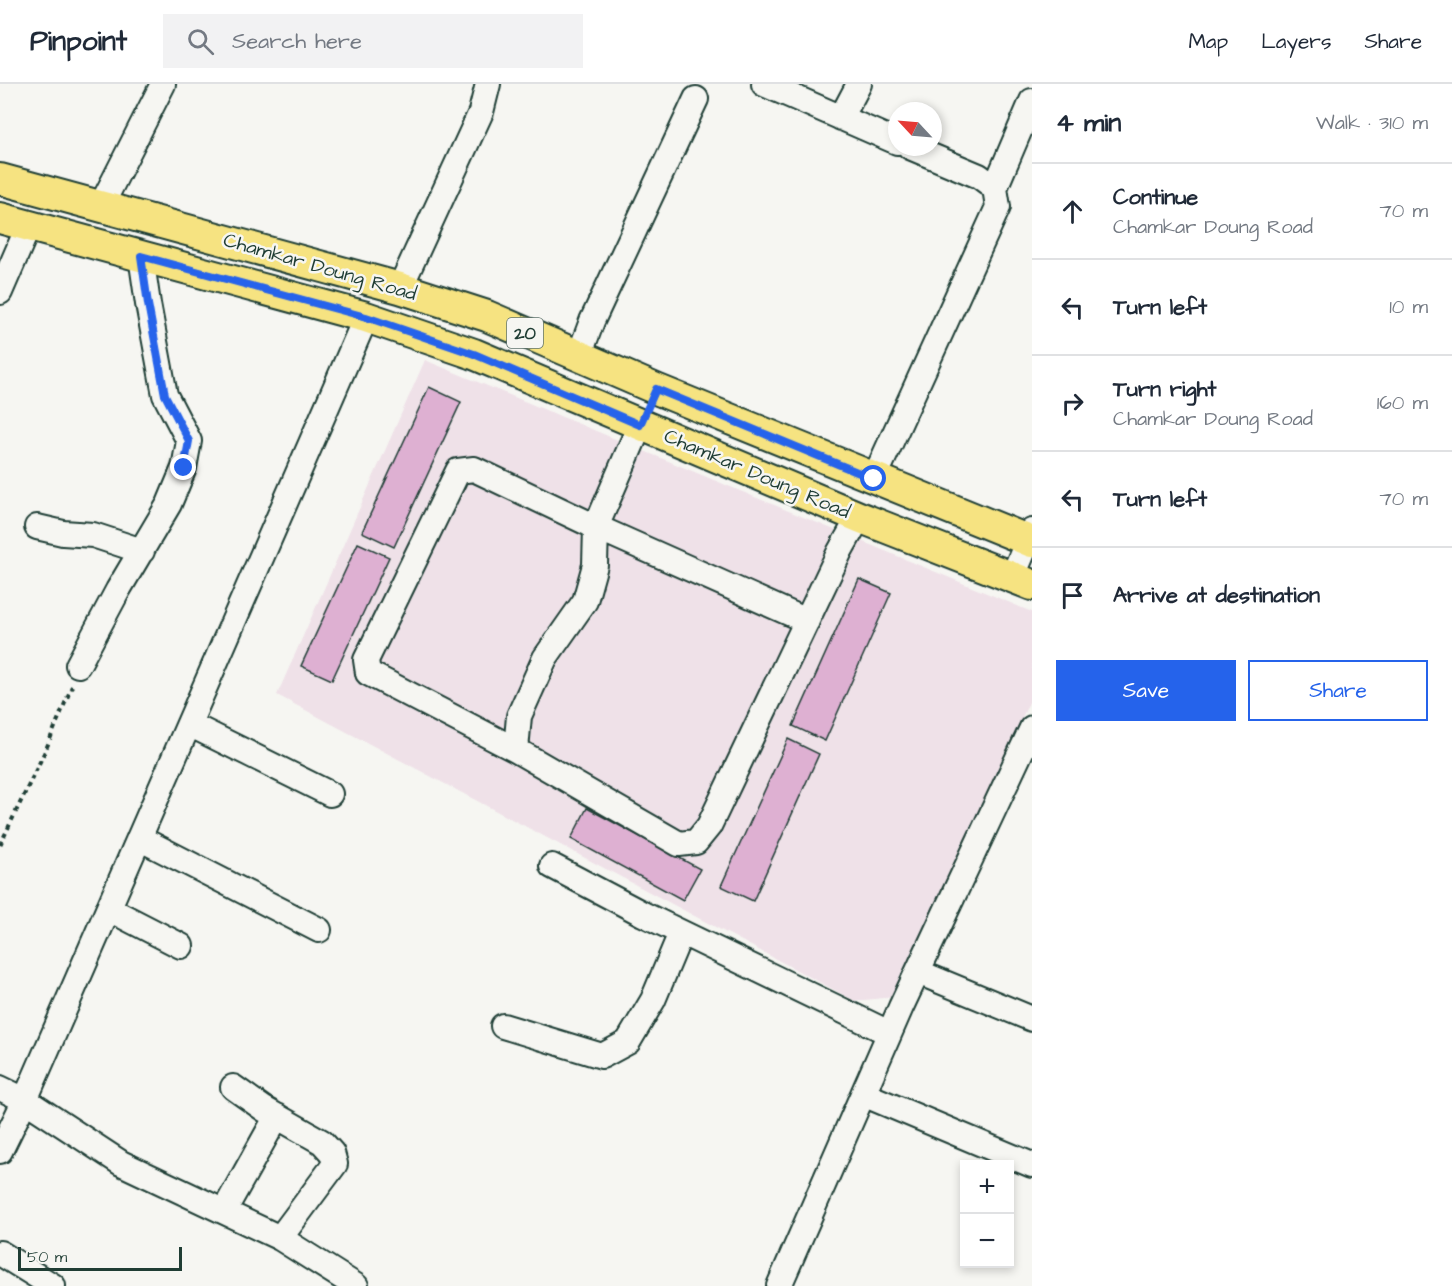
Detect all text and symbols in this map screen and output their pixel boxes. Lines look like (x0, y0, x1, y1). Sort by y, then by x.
search box (163, 14, 583, 68)
text: Pinpoint (30, 22, 127, 61)
icon: search (184, 25, 217, 58)
text: Search here (232, 26, 362, 57)
text: Map (1188, 27, 1228, 56)
text: Layers (1261, 27, 1331, 56)
text: Share (1364, 27, 1422, 56)
north arrow (888, 102, 942, 156)
text: 4 min (1056, 105, 1121, 141)
text: Walk · 310 m (1316, 109, 1428, 137)
text: Continue (1113, 182, 1198, 213)
icon: ahead (1056, 195, 1089, 228)
text: 70 m (1380, 197, 1428, 225)
text: Chamkar Doung Road (1113, 213, 1313, 241)
street label: Chamkar Doung Road (220, 226, 420, 309)
icon: left (1056, 291, 1089, 324)
text: Turn left (1113, 292, 1207, 323)
text: 10 m (1389, 293, 1428, 321)
road number: 20 (507, 318, 543, 348)
text: Turn right (1113, 374, 1216, 405)
icon: right (1056, 387, 1089, 420)
text: 160 m (1377, 389, 1428, 417)
text: Chamkar Doung Road (1113, 405, 1313, 433)
street label: Chamkar Doung Road (659, 422, 854, 527)
route end (170, 454, 196, 480)
route start (860, 465, 886, 491)
icon: left (1056, 483, 1089, 516)
text: Turn left (1113, 484, 1207, 515)
text: 70 m (1380, 485, 1428, 513)
icon: arrive (1056, 579, 1089, 612)
text: Arrive at destination (1113, 580, 1320, 611)
button: Save (1056, 660, 1236, 721)
button: Share (1248, 660, 1428, 721)
map controls (960, 1160, 1014, 1268)
button: + (960, 1160, 1014, 1214)
button: − (960, 1214, 1014, 1268)
scale bar (18, 1244, 182, 1272)
text: 50 m (27, 1246, 67, 1268)

